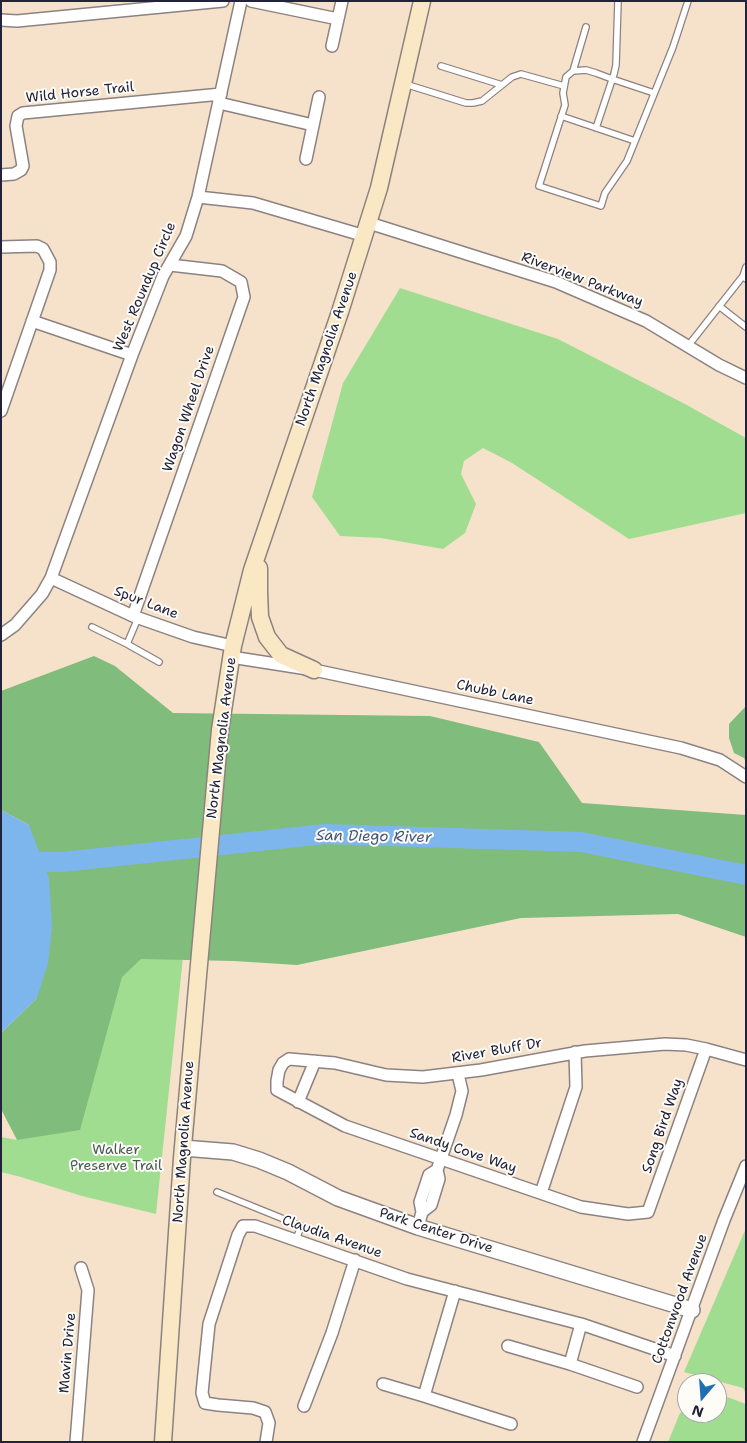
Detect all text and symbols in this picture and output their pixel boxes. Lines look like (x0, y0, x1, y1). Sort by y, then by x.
street label: Wild Horse Trail (25, 79, 135, 107)
street label: West Roundup Circle (110, 220, 180, 354)
street label: Riverview Parkway (519, 249, 645, 311)
street label: North Magnolia Avenue (293, 269, 361, 429)
street label: Wagon Wheel Drive (160, 344, 218, 474)
street label: Spur Lane (112, 583, 180, 623)
street label: North Magnolia Avenue (204, 656, 240, 820)
street label: Chubb Lane (455, 677, 535, 709)
water label: San Diego River (316, 827, 432, 847)
street label: River Bluff Dr (451, 1035, 543, 1067)
street label: North Magnolia Avenue (170, 1060, 198, 1224)
street label: Song Bird Way (639, 1076, 687, 1176)
street label: Sandy Cove Way (407, 1125, 519, 1177)
park label: Walker Preserve Trail (70, 1142, 162, 1174)
street label: Park Center Drive (377, 1205, 495, 1257)
street label: Claudia Avenue (280, 1212, 384, 1262)
street label: Cottonwood Avenue (649, 1232, 711, 1366)
street label: Mavin Drive (56, 1312, 80, 1394)
north arrow (677, 1373, 727, 1423)
text: N (690, 1401, 706, 1422)

